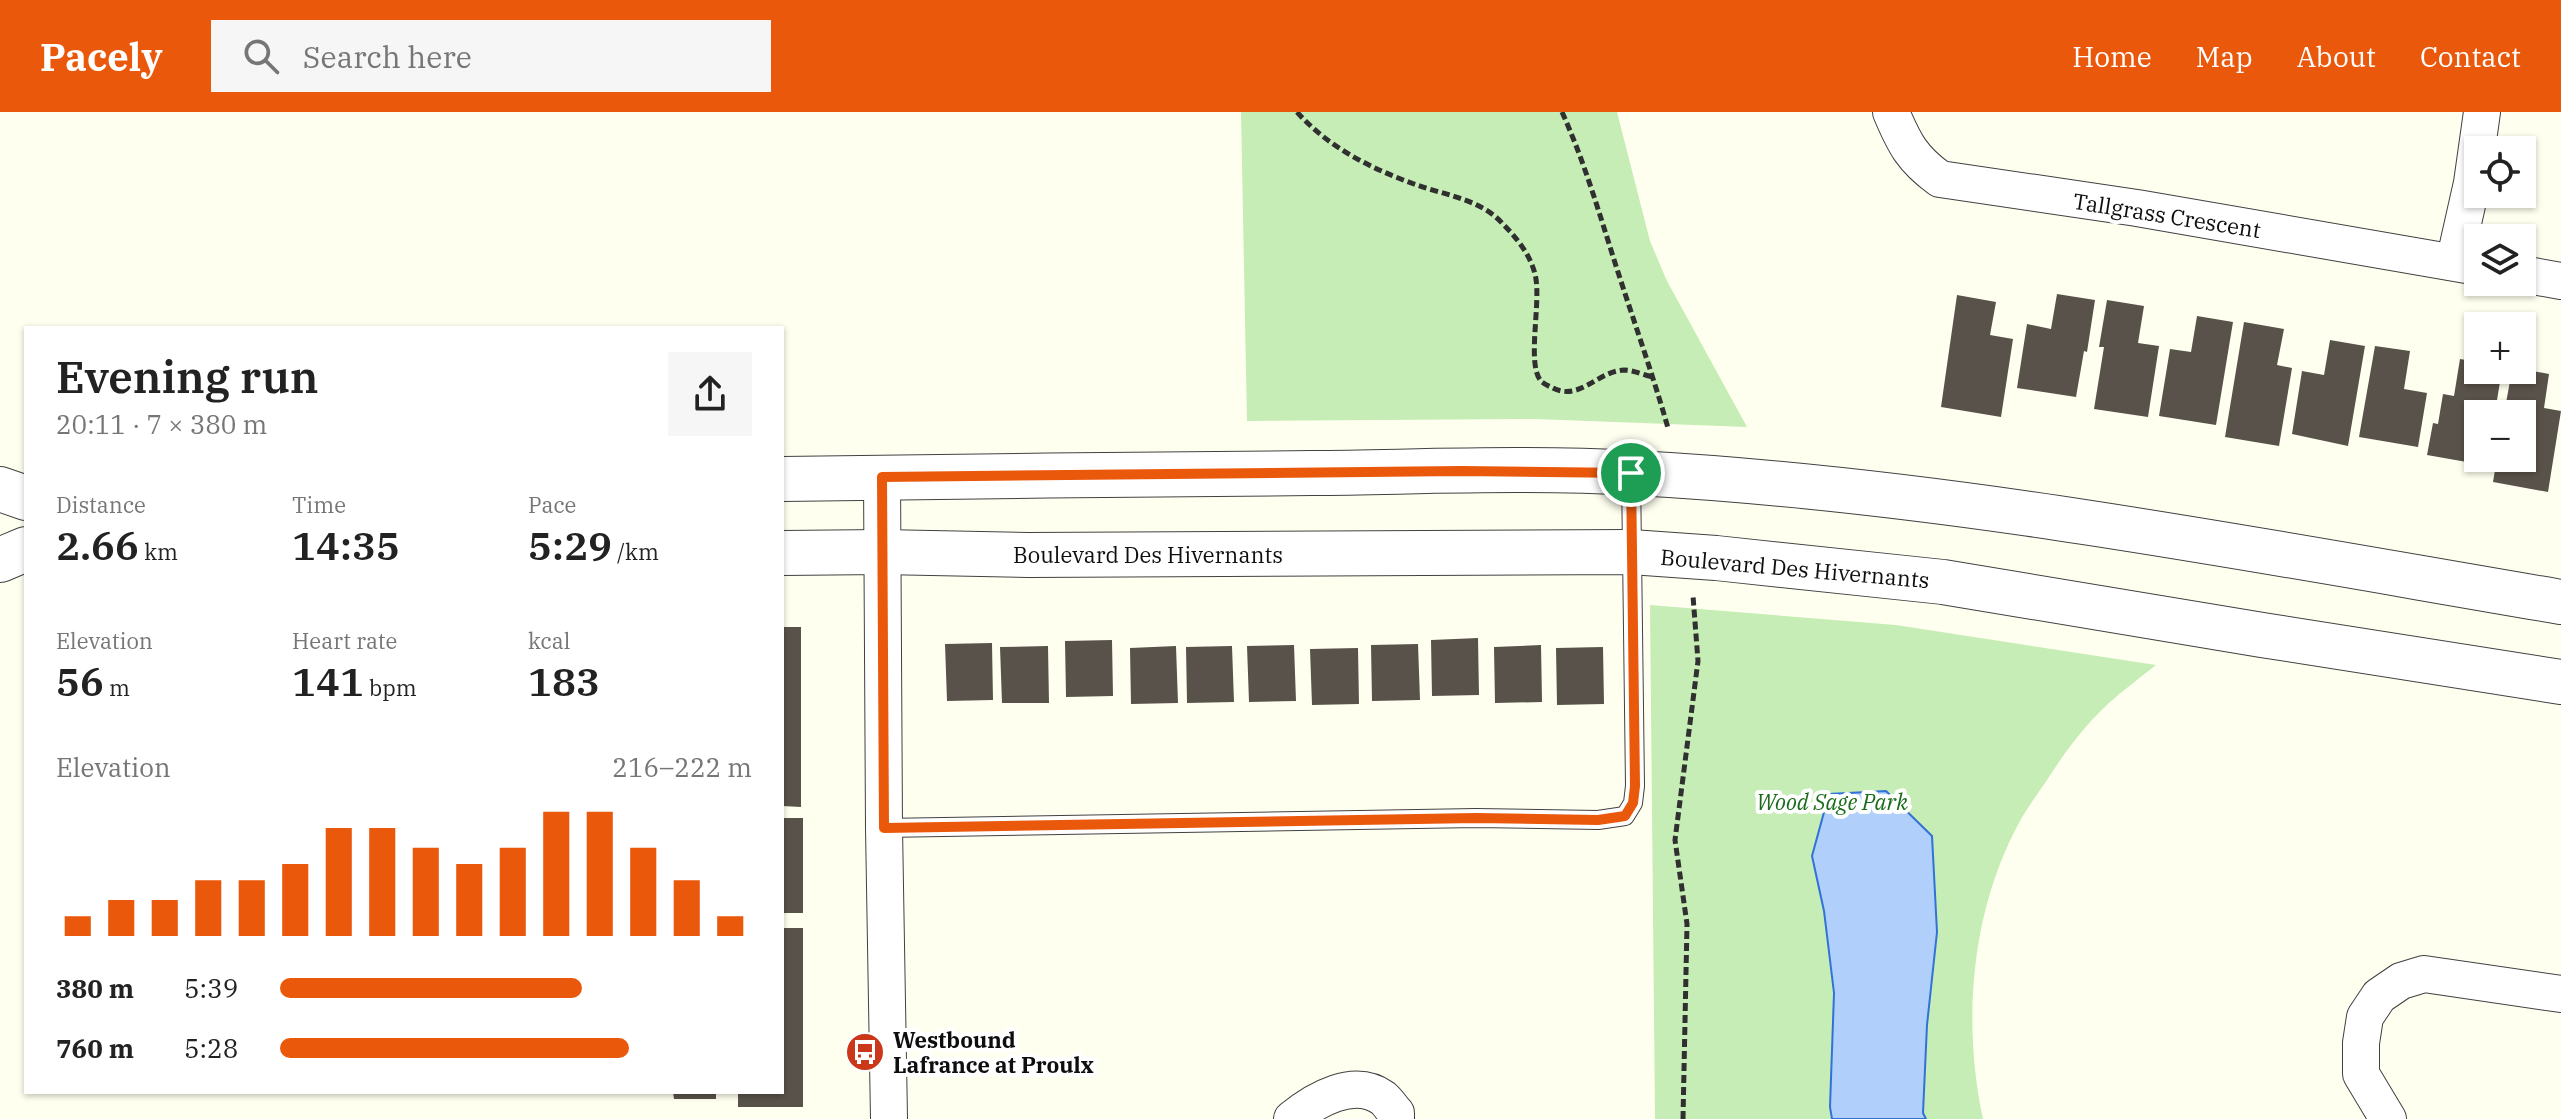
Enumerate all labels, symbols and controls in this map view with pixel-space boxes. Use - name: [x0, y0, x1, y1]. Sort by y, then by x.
- search box: [211, 20, 771, 92]
- text: Pacely: [40, 32, 163, 81]
- icon: search: [239, 34, 283, 78]
- text: Search here: [303, 37, 472, 76]
- text: Home: [2072, 38, 2152, 75]
- text: Map: [2196, 38, 2253, 75]
- text: About: [2297, 38, 2376, 75]
- text: Contact: [2420, 38, 2521, 75]
- map controls: [2464, 136, 2536, 472]
- button: locate: [2464, 136, 2536, 208]
- street label: Tallgrass Crescent: [2071, 186, 2263, 244]
- button: layers: [2464, 224, 2536, 296]
- button: +: [2464, 312, 2536, 384]
- text: Evening run: [56, 348, 319, 405]
- button: share: [668, 352, 752, 436]
- button: −: [2464, 400, 2536, 472]
- text: 20:11 · 7 × 380 m: [56, 407, 267, 441]
- pin: [1597, 439, 1665, 507]
- icon: arrive: [1609, 451, 1653, 495]
- text: Distance: [56, 490, 146, 519]
- text: Time: [292, 490, 346, 519]
- text: Pace: [528, 490, 576, 519]
- text: 2.66: [56, 519, 139, 571]
- text: 14:35: [292, 519, 400, 571]
- text: 5:29: [528, 519, 612, 571]
- text: km: [139, 537, 178, 566]
- text: /km: [612, 537, 659, 566]
- street label: Boulevard Des Hivernants: [1013, 540, 1283, 569]
- street label: Boulevard Des Hivernants: [1659, 542, 1931, 594]
- text: Elevation: [56, 626, 153, 655]
- text: Heart rate: [292, 626, 397, 655]
- text: kcal: [528, 626, 570, 655]
- text: 56: [56, 655, 104, 707]
- text: 141: [292, 655, 364, 707]
- text: 183: [528, 655, 600, 707]
- text: m: [104, 673, 130, 702]
- text: bpm: [364, 673, 417, 702]
- text: Elevation: [56, 750, 171, 784]
- text: 216–222 m: [612, 750, 752, 784]
- park label: Wood Sage Park: [1756, 787, 1908, 816]
- text: 380 m: [56, 971, 134, 1005]
- text: 5:39: [184, 971, 238, 1005]
- place label: Westbound Lafrance at Proulx: [893, 1025, 1094, 1079]
- text: 760 m: [56, 1031, 134, 1065]
- text: 5:28: [184, 1031, 238, 1065]
- bus stop icon: Westbound Lafrance at Proulx: [844, 1031, 886, 1073]

